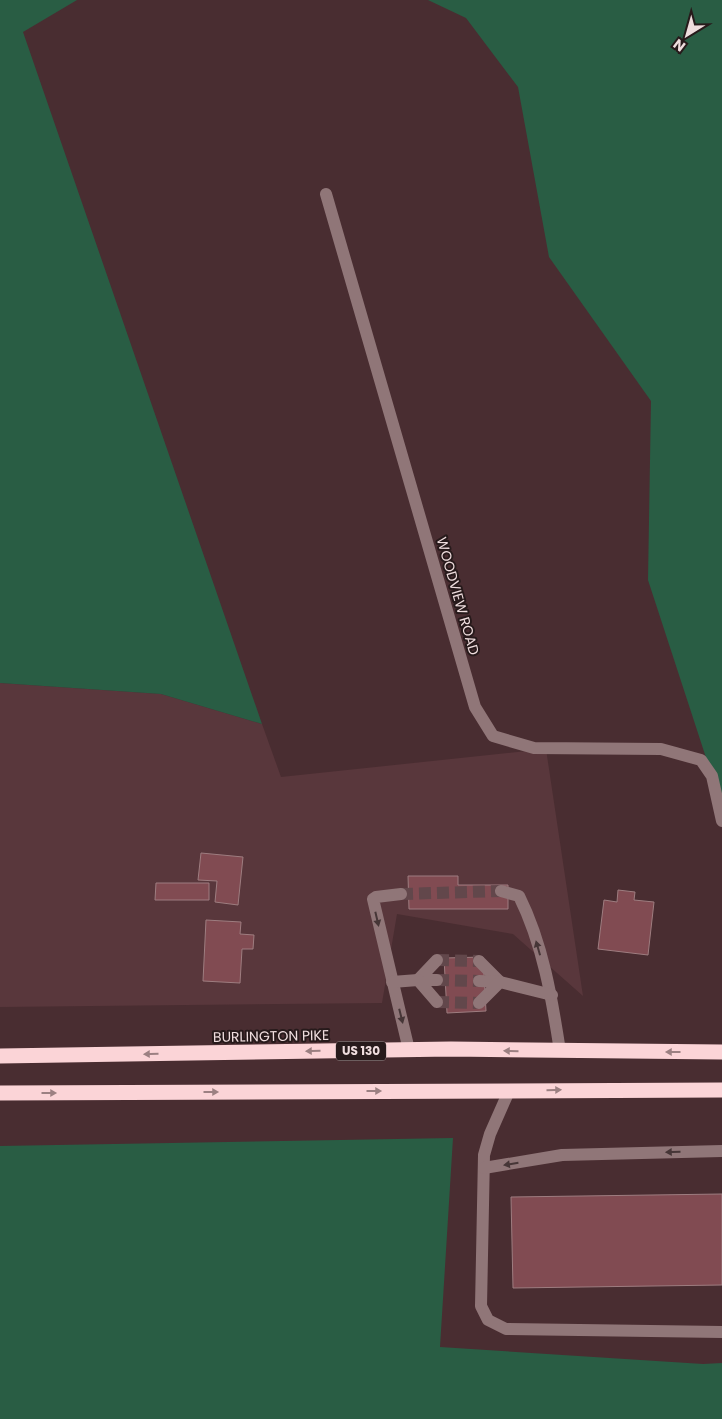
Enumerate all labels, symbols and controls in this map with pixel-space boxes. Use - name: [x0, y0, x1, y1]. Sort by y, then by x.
- north arrow: [662, 10, 712, 60]
- text: N: [669, 34, 689, 57]
- street label: WOODVIEW ROAD: [432, 535, 484, 657]
- one-way arrow: [373, 911, 381, 926]
- one-way arrow: [534, 941, 542, 956]
- one-way arrow: [397, 1009, 405, 1024]
- street label: BURLINGTON PIKE: [213, 1025, 329, 1047]
- road number: US 130: [336, 1042, 386, 1060]
- one-way arrow: [503, 1046, 519, 1054]
- one-way arrow: [305, 1048, 321, 1056]
- one-way arrow: [665, 1048, 681, 1056]
- one-way arrow: [143, 1050, 159, 1058]
- one-way arrow: [546, 1086, 562, 1094]
- one-way arrow: [366, 1087, 382, 1095]
- one-way arrow: [203, 1088, 219, 1096]
- one-way arrow: [41, 1089, 57, 1097]
- one-way arrow: [665, 1148, 681, 1156]
- one-way arrow: [503, 1160, 519, 1168]

